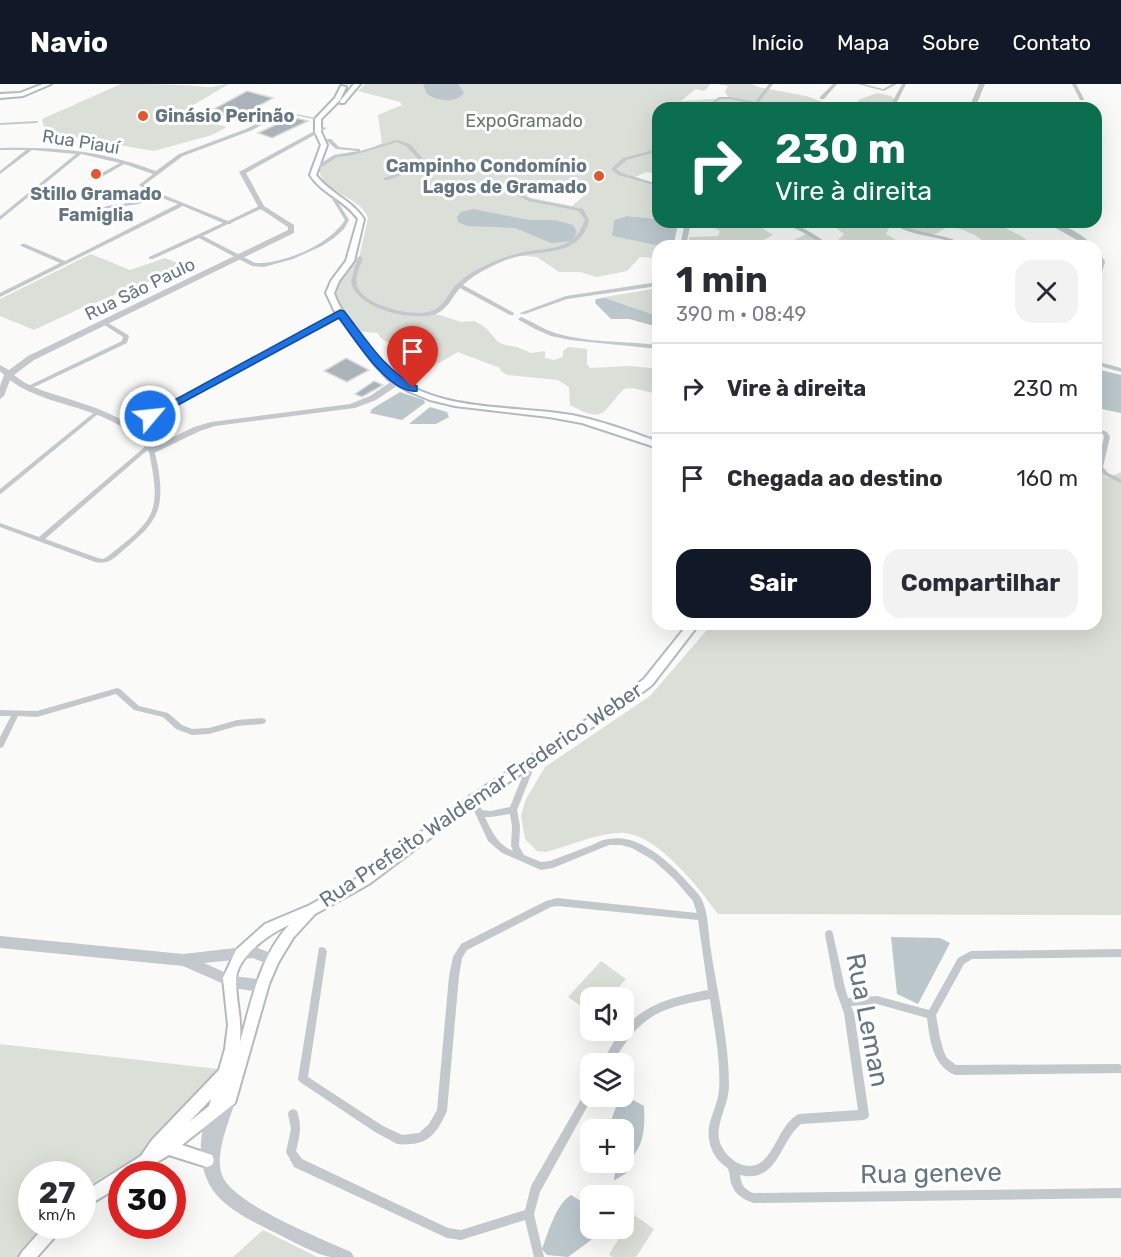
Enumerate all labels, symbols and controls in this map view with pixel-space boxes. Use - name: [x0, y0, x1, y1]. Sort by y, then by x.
- text: Navio: [30, 26, 108, 59]
- text: Início: [752, 30, 804, 55]
- text: Mapa: [837, 30, 889, 55]
- text: Sobre: [922, 30, 979, 55]
- text: Contato: [1012, 30, 1091, 55]
- place label: Ginásio Perinão: [155, 105, 295, 127]
- marker: Ginásio Perinão: [136, 109, 150, 123]
- park label: ExpoGramado: [465, 110, 583, 132]
- text: 230 m: [775, 124, 906, 174]
- street label: Rua Piauí: [41, 125, 123, 159]
- icon: right: [676, 126, 754, 204]
- place label: Campinho Condomínio Lagos de Gramado: [386, 155, 587, 198]
- marker: Stillo Gramado Famiglia: [89, 167, 103, 181]
- marker: Campinho Condomínio Lagos de Gramado: [592, 169, 606, 183]
- text: Vire à direita: [775, 175, 932, 207]
- place label: Stillo Gramado Famiglia: [30, 183, 162, 226]
- street label: Rua São Paulo: [81, 253, 199, 325]
- text: 1 min: [676, 258, 768, 301]
- button: close: [1015, 260, 1078, 323]
- text: 390 m · 08:49: [676, 302, 806, 326]
- pin: [387, 326, 438, 388]
- icon: arrive: [396, 335, 429, 368]
- icon: right: [676, 372, 709, 405]
- text: Vire à direita: [727, 375, 866, 402]
- text: 230 m: [1013, 375, 1078, 402]
- position arrow: [118, 384, 182, 448]
- icon: arrive: [676, 462, 709, 495]
- text: Chegada ao destino: [727, 465, 943, 492]
- text: 160 m: [1016, 465, 1078, 492]
- button: Sair: [676, 549, 871, 618]
- button: Compartilhar: [883, 549, 1078, 618]
- street label: Rua Prefeito Waldemar Frederico Weber: [315, 677, 647, 912]
- street label: Rua Leman: [839, 951, 896, 1090]
- map controls: [580, 987, 634, 1239]
- button: sound: [580, 987, 634, 1041]
- button: layers: [580, 1053, 634, 1107]
- button: +: [580, 1119, 634, 1173]
- street label: Rua geneve: [860, 1157, 1002, 1190]
- speed limit sign: 30: [108, 1161, 186, 1239]
- text: 27: [39, 1175, 75, 1211]
- button: −: [580, 1185, 634, 1239]
- text: km/h: [38, 1206, 76, 1224]

